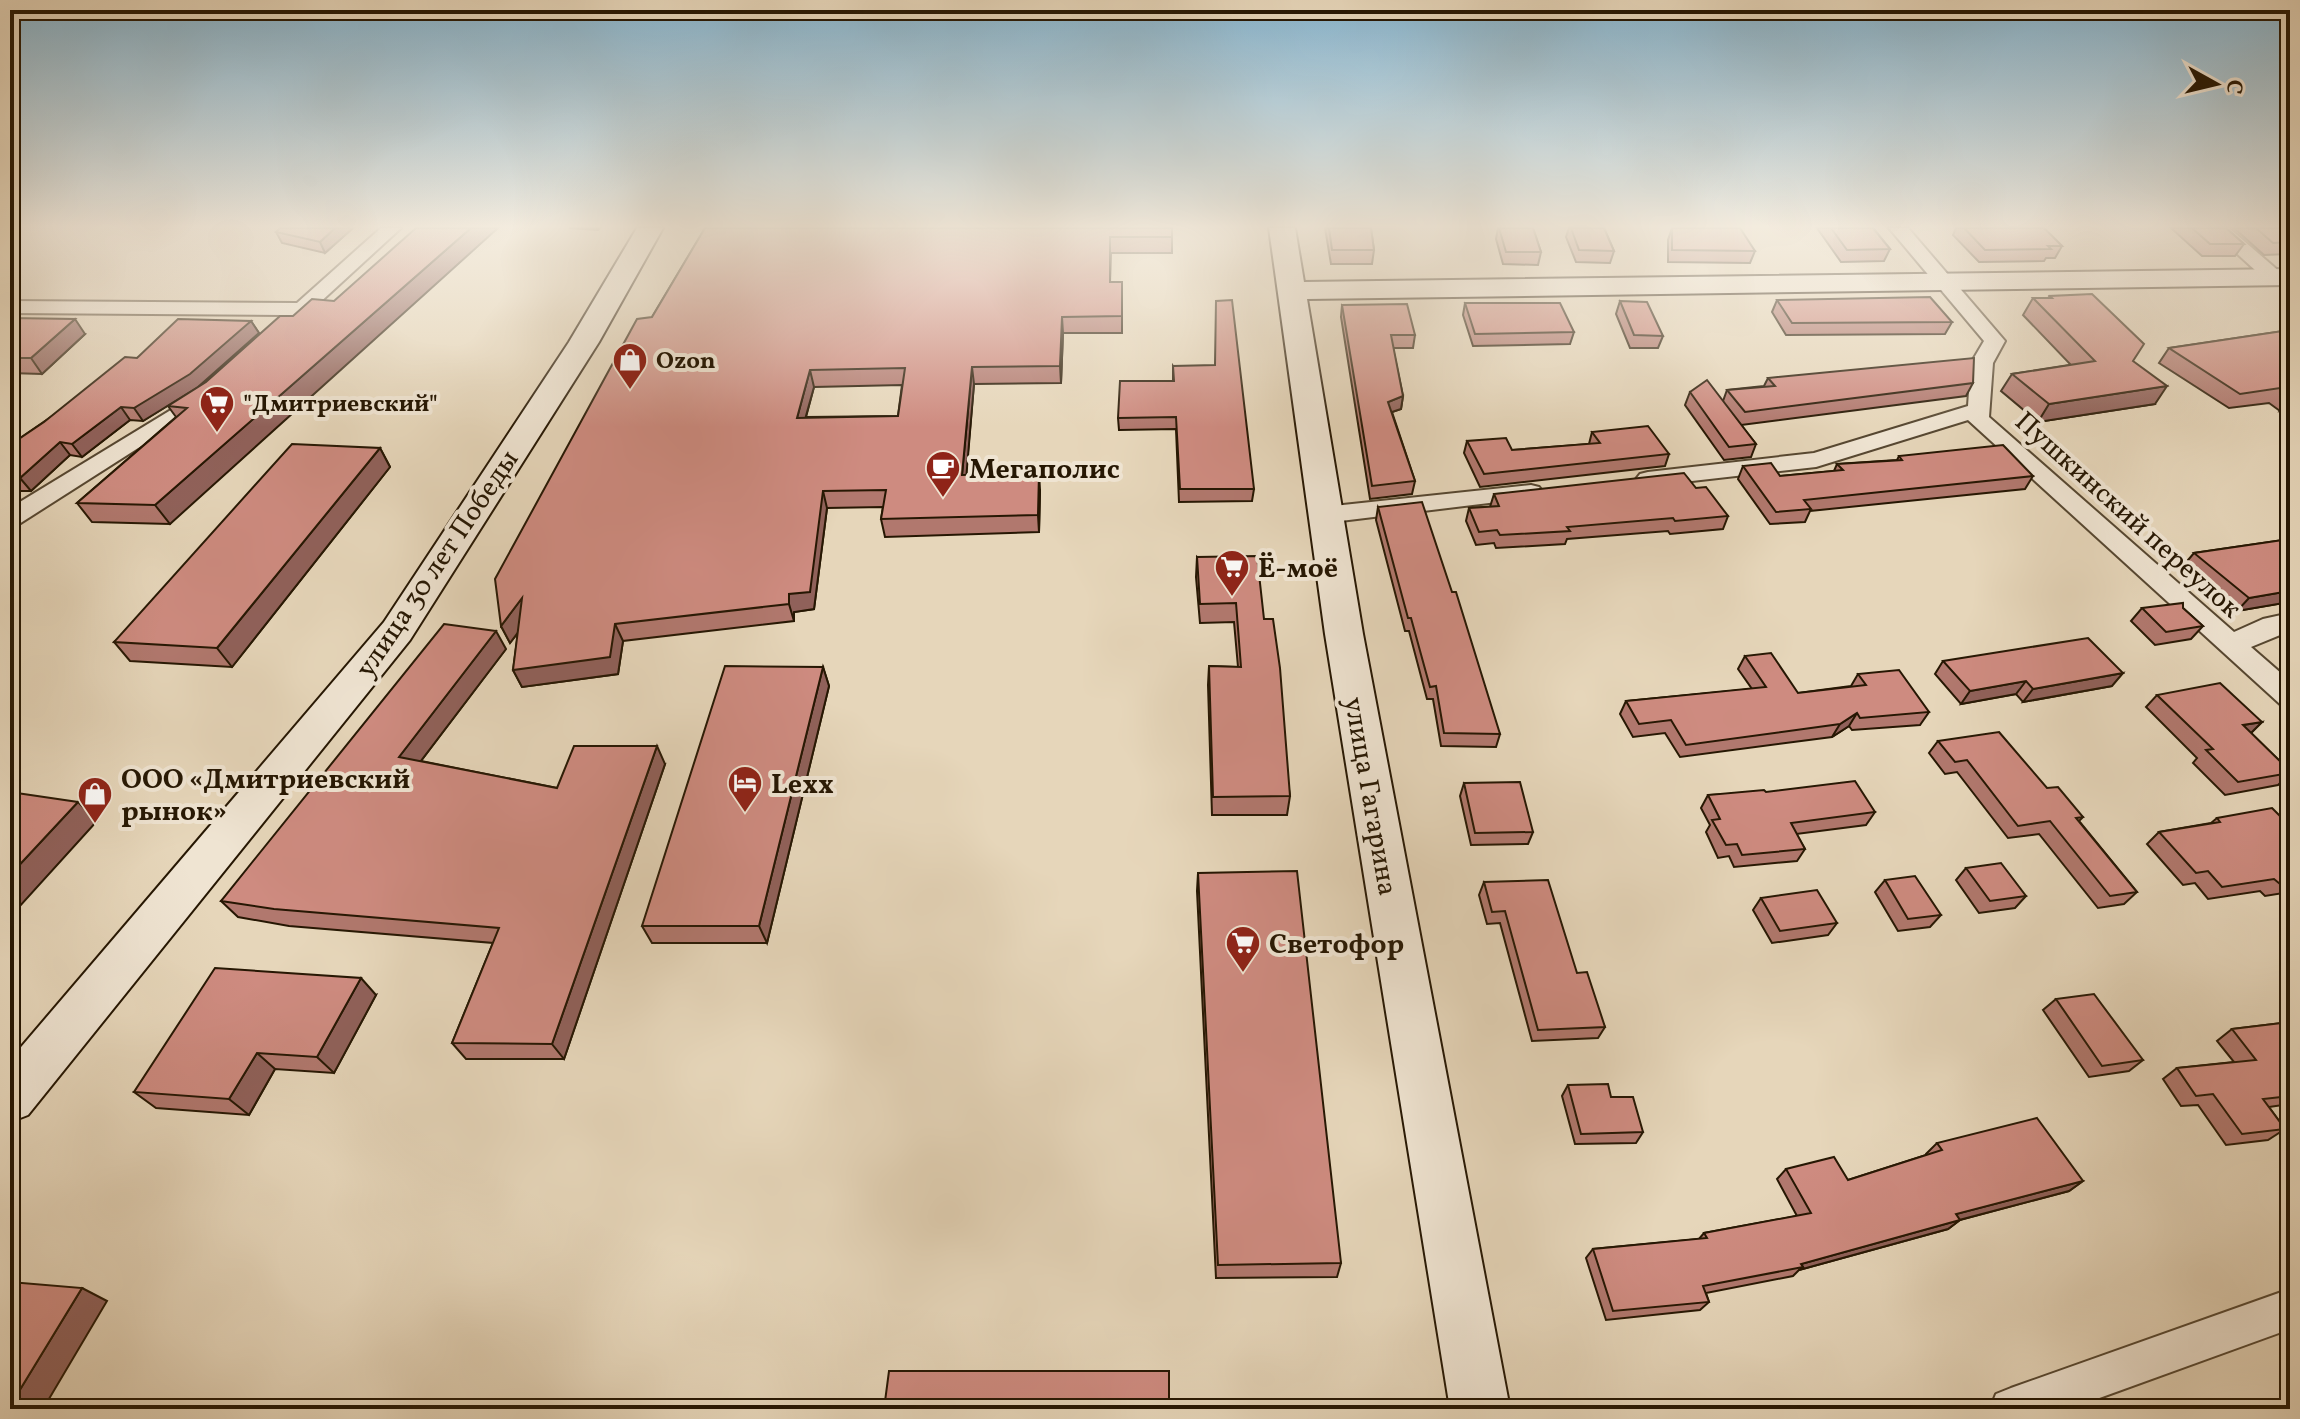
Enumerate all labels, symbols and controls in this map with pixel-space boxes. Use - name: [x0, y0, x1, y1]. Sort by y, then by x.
- north arrow: [2176, 44, 2256, 124]
- text: С: [2217, 77, 2250, 96]
- shop icon: Ozon: [611, 341, 649, 391]
- place label: Ozon: [656, 345, 716, 379]
- supermarket icon: "Дмитриевский": [198, 384, 236, 434]
- place label: "Дмитриевский": [243, 388, 438, 422]
- street label: Пушкинский переулок: [2006, 403, 2249, 628]
- street label: улица 30 лет Победы: [347, 443, 529, 686]
- cafe icon: Мегаполис: [924, 449, 962, 499]
- place label: Мегаполис: [969, 451, 1120, 490]
- supermarket icon: Ё-моё: [1213, 548, 1251, 598]
- place label: Ё-моё: [1258, 550, 1338, 589]
- street label: улица Гагарина: [1333, 694, 1406, 899]
- place label: ООО «Дмитриевский рынок»: [121, 761, 410, 832]
- hotel icon: Lexx: [726, 764, 764, 814]
- place label: Lexx: [771, 766, 834, 805]
- shop icon: ООО «Дмитриевский рынок»: [76, 775, 114, 825]
- supermarket icon: Светофор: [1224, 924, 1262, 974]
- place label: Светофор: [1269, 926, 1404, 965]

